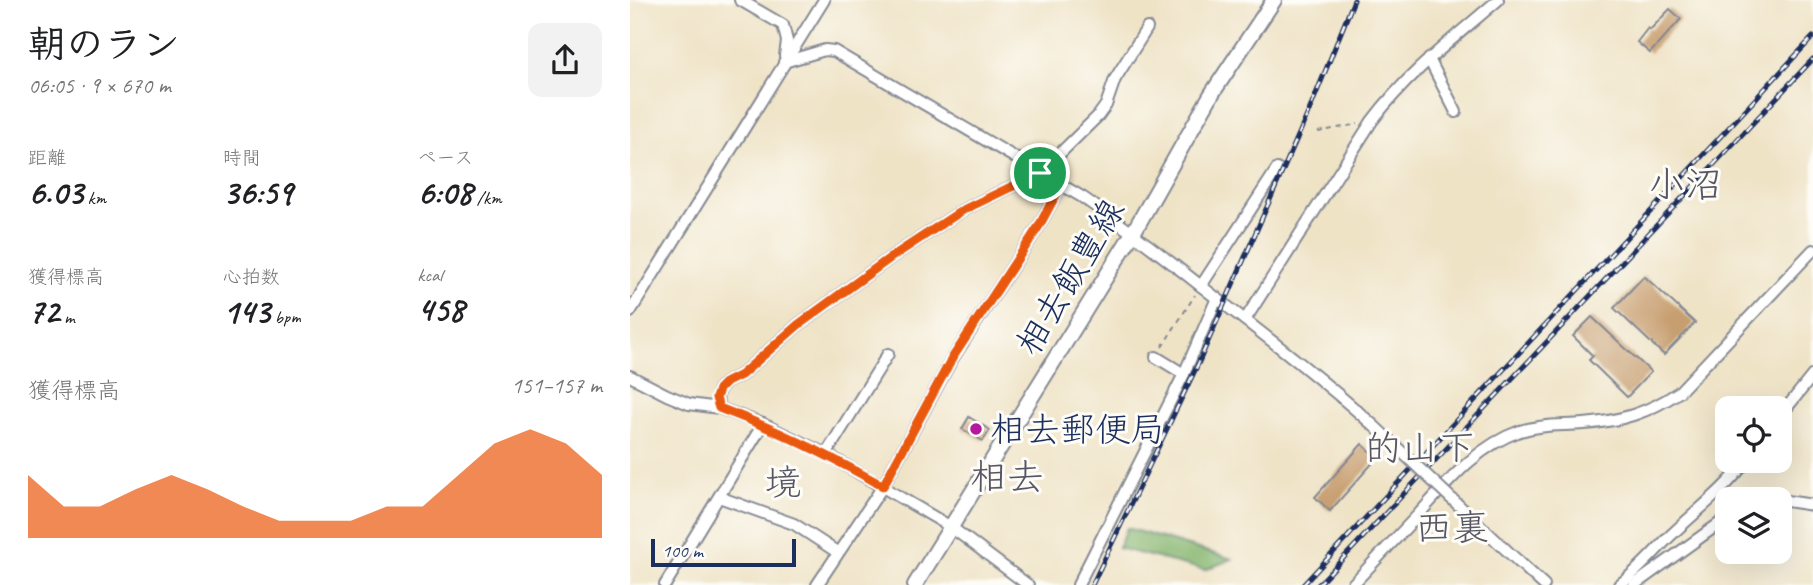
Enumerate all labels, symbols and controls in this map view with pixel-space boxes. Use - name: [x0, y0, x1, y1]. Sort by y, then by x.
- text: 朝のラン: [28, 21, 180, 68]
- button: share: [528, 23, 602, 97]
- text: 06:05 · 9 × 670 m: [28, 71, 171, 100]
- pin: [1010, 143, 1070, 203]
- text: 距離: [28, 146, 66, 170]
- text: 時間: [223, 146, 261, 170]
- text: ペース: [417, 146, 473, 170]
- icon: arrive: [1021, 154, 1059, 192]
- district label: 小沼: [1648, 161, 1722, 208]
- text: 6.03: [28, 170, 83, 215]
- text: 36:59: [223, 170, 292, 215]
- text: 6:08: [417, 170, 472, 215]
- text: km: [83, 186, 106, 210]
- text: /km: [472, 186, 502, 210]
- street label: 相去飯豊線: [1006, 190, 1134, 364]
- text: kcal: [417, 263, 442, 287]
- text: 獲得標高: [28, 265, 104, 289]
- text: 心拍数: [223, 265, 280, 289]
- text: 458: [417, 287, 464, 332]
- text: 72: [28, 289, 59, 334]
- text: 143: [223, 289, 270, 334]
- text: m: [59, 305, 75, 329]
- text: bpm: [270, 305, 301, 329]
- text: 151–157 m: [511, 371, 602, 400]
- text: 獲得標高: [28, 376, 120, 405]
- map controls: [1715, 396, 1792, 564]
- button: locate: [1715, 396, 1792, 473]
- place label: 相去郵便局: [990, 407, 1165, 452]
- marker: 相去郵便局: [968, 421, 984, 437]
- district label: 的山下: [1365, 424, 1476, 471]
- district label: 相去: [970, 453, 1044, 500]
- district label: 境: [765, 459, 802, 506]
- button: layers: [1715, 487, 1792, 564]
- district label: 西裏: [1415, 504, 1489, 551]
- scale bar: [651, 536, 796, 568]
- text: 100 m: [662, 539, 703, 563]

